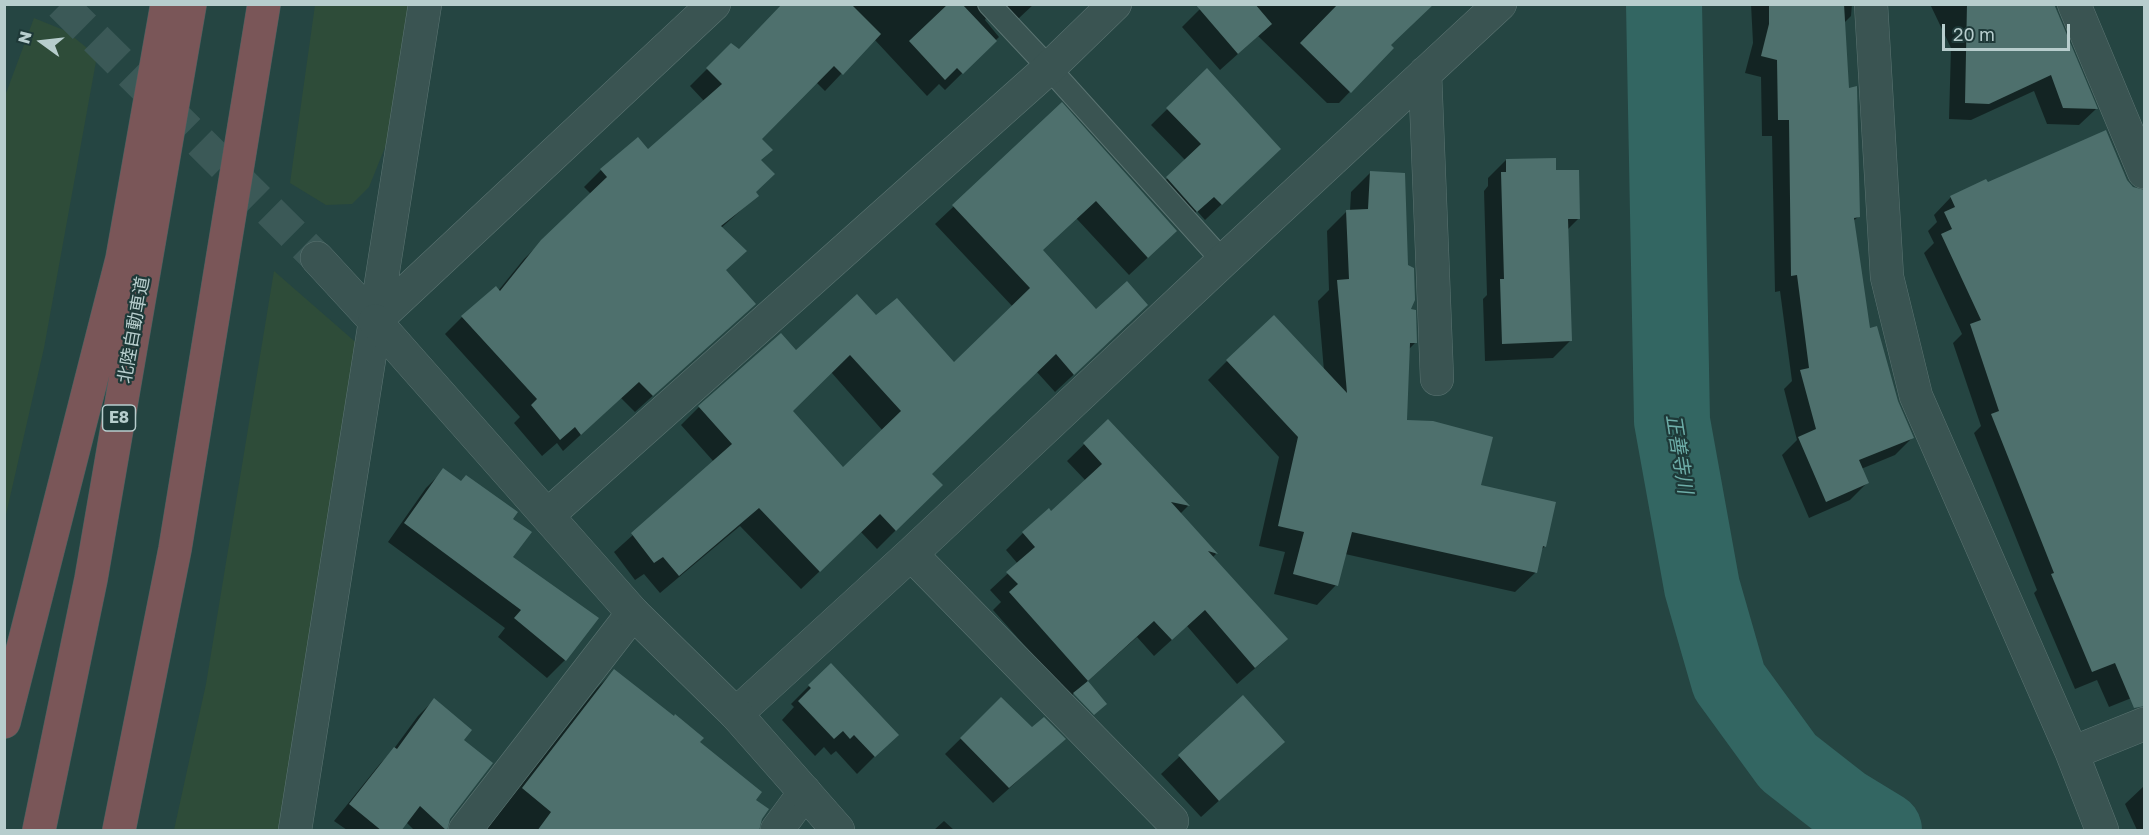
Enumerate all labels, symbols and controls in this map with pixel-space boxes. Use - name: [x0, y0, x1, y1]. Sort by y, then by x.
- north arrow: [12, 12, 72, 72]
- scale bar: [1945, 12, 2072, 50]
- text: 20 m: [1953, 23, 1995, 45]
- text: N: [13, 29, 36, 46]
- street label: 北陸自動車道: [114, 275, 154, 385]
- road number: E8: [102, 405, 136, 431]
- water label: 正善寺川: [1661, 413, 1697, 495]

